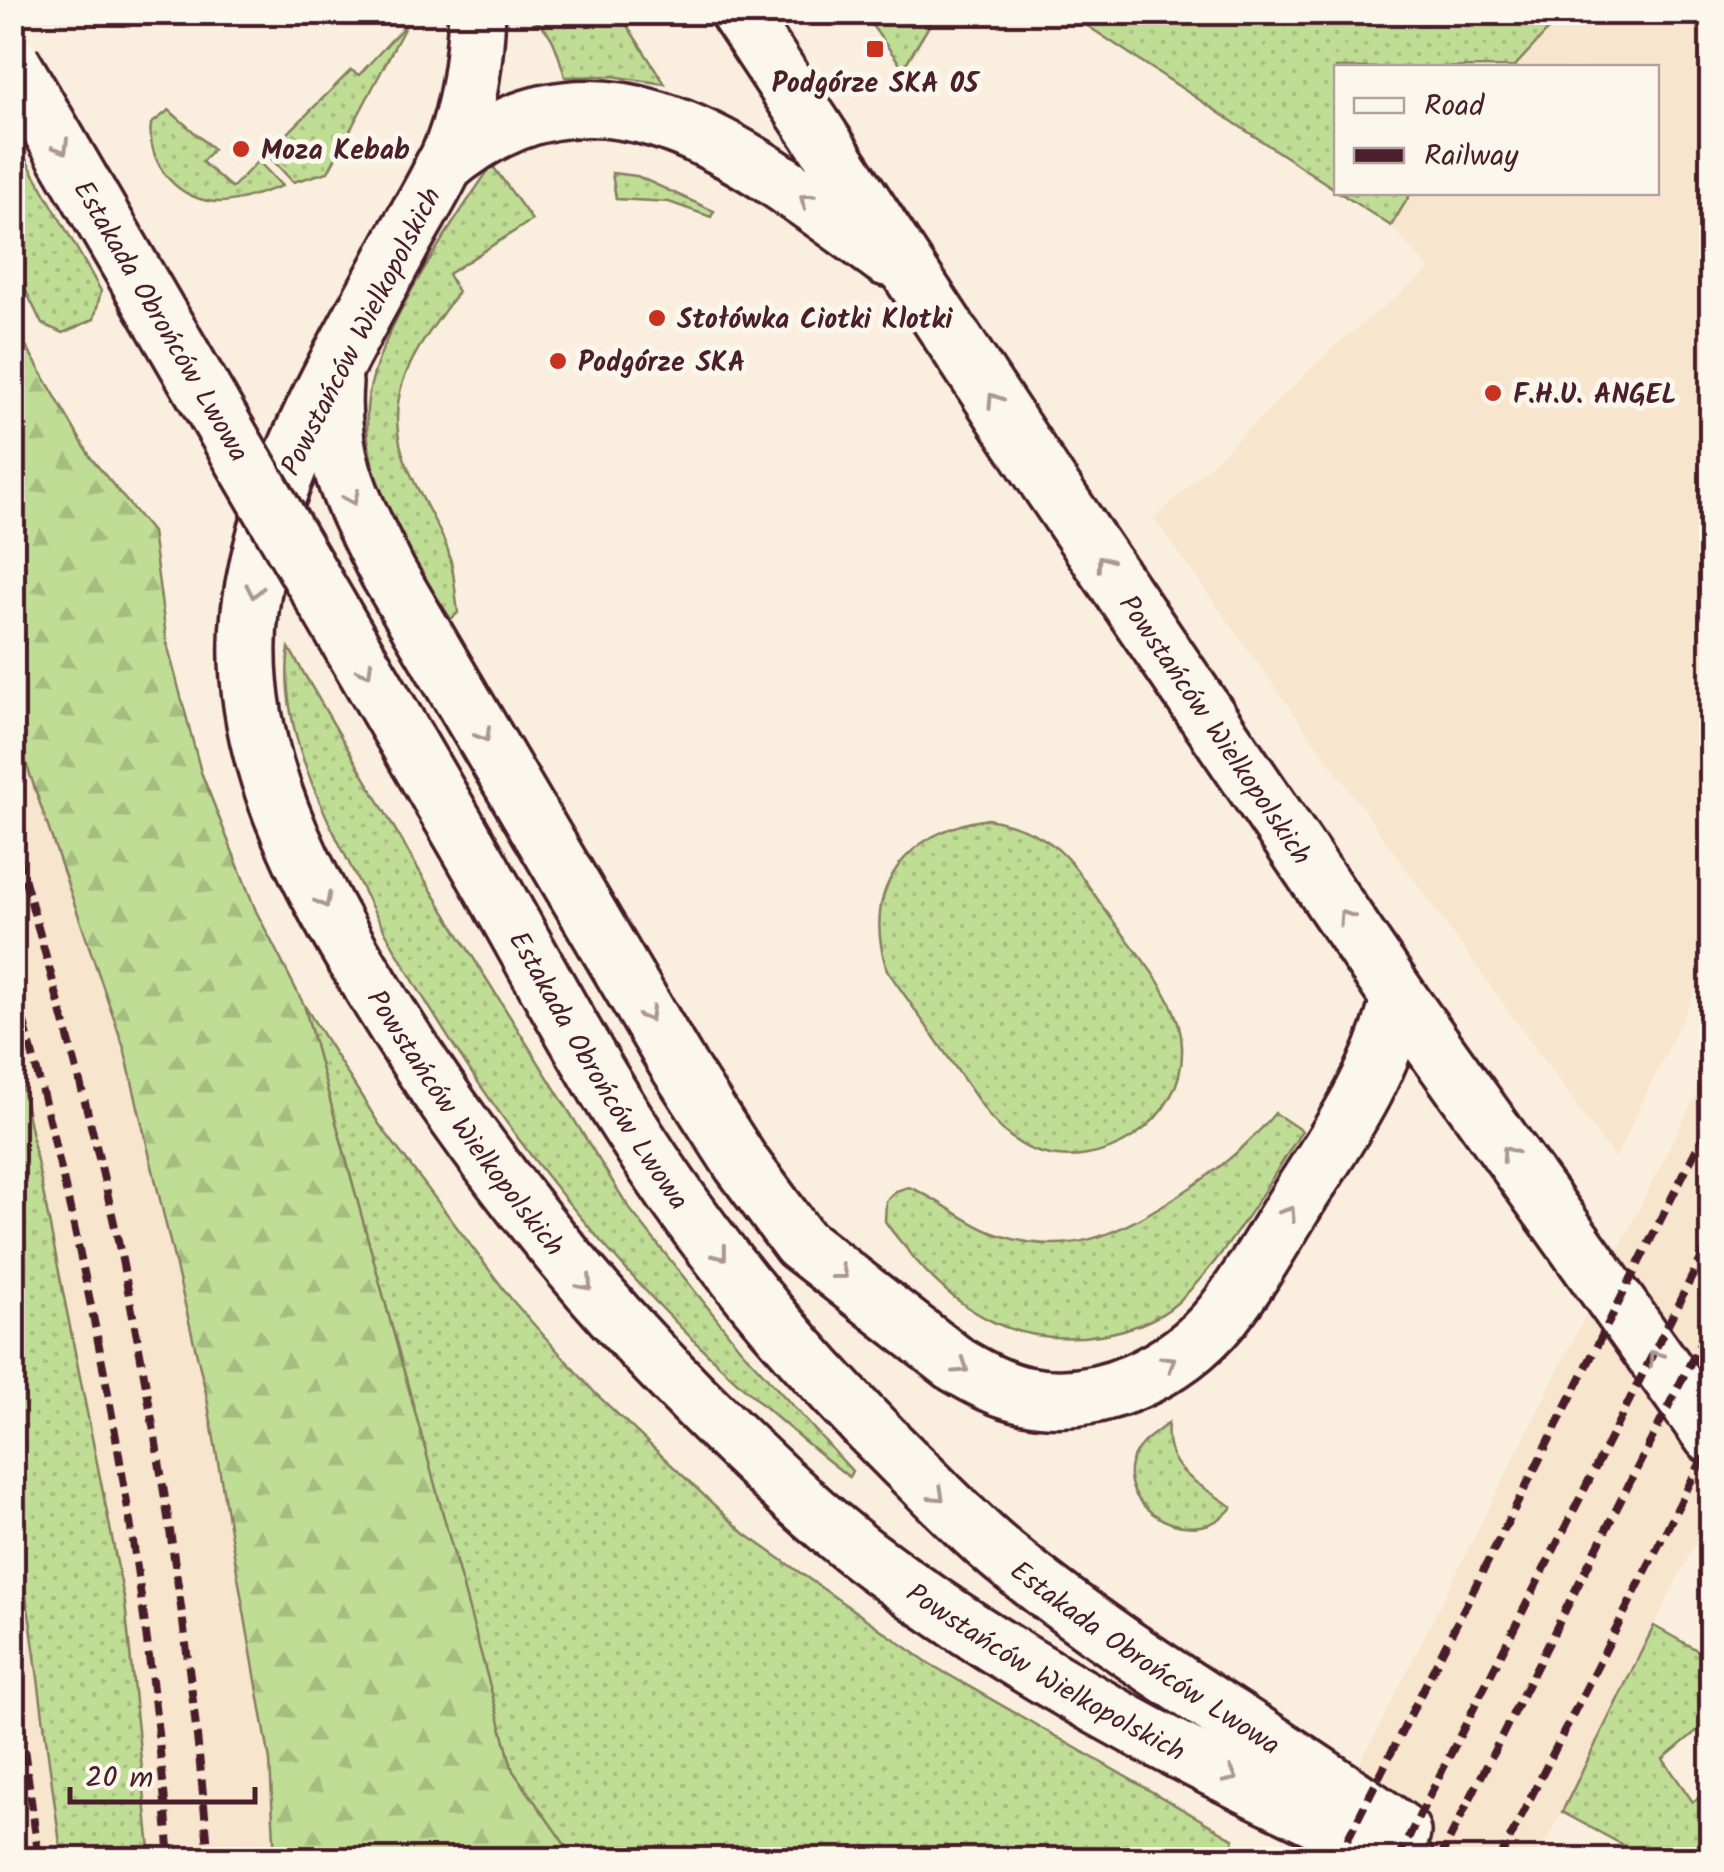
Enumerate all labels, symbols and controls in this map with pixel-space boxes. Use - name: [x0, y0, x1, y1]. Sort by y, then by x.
- marker: Podgórze SKA 05: [864, 38, 886, 60]
- place label: Podgórze SKA 05: [772, 62, 981, 107]
- legend: [1334, 65, 1659, 195]
- text: Road: [1424, 83, 1485, 131]
- place label: Moza Kebab: [261, 129, 410, 174]
- text: Railway: [1424, 133, 1519, 181]
- one-way arrow: [49, 136, 69, 154]
- marker: Moza Kebab: [230, 138, 252, 160]
- street label: Estakada Obrońców Lwowa: [60, 172, 260, 471]
- street label: Powstańców Wielkopolskich: [270, 180, 455, 484]
- one-way arrow: [799, 194, 817, 211]
- place label: Stołówka Ciotki Klotki: [677, 298, 953, 343]
- marker: Stołówka Ciotki Klotki: [646, 307, 668, 329]
- place label: Podgórze SKA: [578, 341, 745, 386]
- marker: Podgórze SKA: [547, 350, 569, 372]
- place label: F.H.U. ANGEL: [1513, 373, 1677, 418]
- marker: F.H.U. ANGEL: [1482, 382, 1504, 404]
- one-way arrow: [988, 393, 1007, 411]
- one-way arrow: [340, 488, 360, 506]
- one-way arrow: [1097, 554, 1115, 573]
- one-way arrow: [244, 583, 265, 599]
- street label: Powstańców Wielkopolskich: [1106, 586, 1322, 875]
- one-way arrow: [354, 659, 373, 677]
- one-way arrow: [472, 724, 491, 742]
- one-way arrow: [312, 890, 331, 908]
- one-way arrow: [1338, 910, 1357, 928]
- street label: Estakada Obrońców Lwowa: [495, 923, 699, 1221]
- street label: Powstańców Wielkopolskich: [353, 981, 575, 1267]
- one-way arrow: [636, 1004, 656, 1022]
- one-way arrow: [1502, 1145, 1520, 1164]
- one-way arrow: [1277, 1206, 1296, 1224]
- one-way arrow: [709, 1243, 726, 1261]
- one-way arrow: [830, 1262, 848, 1279]
- one-way arrow: [574, 1272, 592, 1290]
- one-way arrow: [1649, 1350, 1666, 1368]
- one-way arrow: [951, 1354, 969, 1373]
- one-way arrow: [1157, 1356, 1176, 1374]
- one-way arrow: [926, 1483, 945, 1501]
- street label: Estakada Obrońców Lwowa: [999, 1550, 1289, 1768]
- street label: Powstańców Wielkopolskich: [896, 1573, 1193, 1775]
- scale bar: [70, 1742, 255, 1804]
- text: 20 m: [85, 1755, 153, 1803]
- one-way arrow: [1220, 1764, 1238, 1784]

